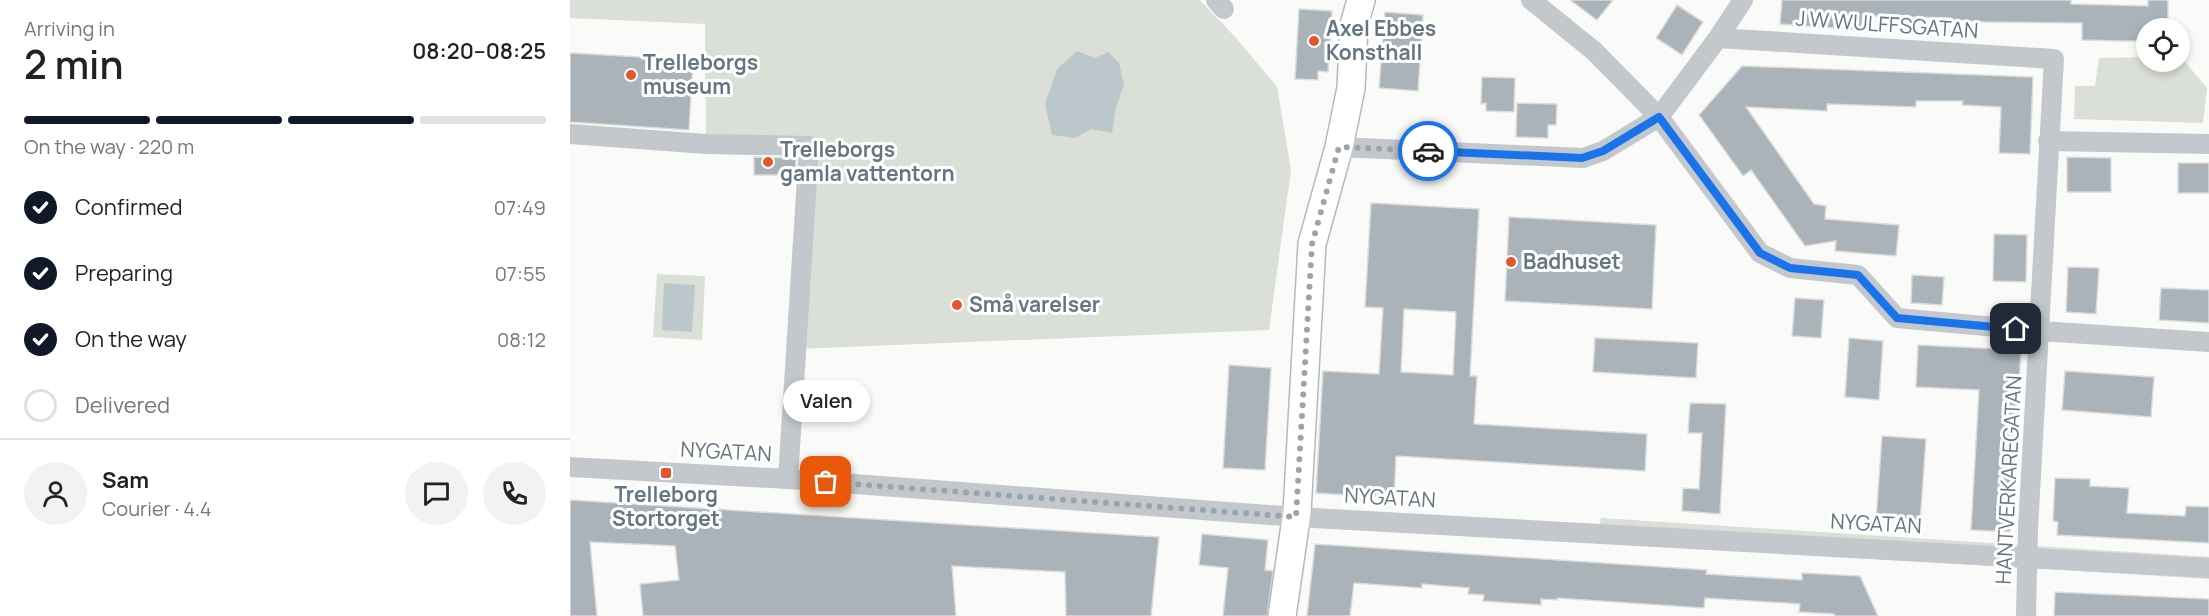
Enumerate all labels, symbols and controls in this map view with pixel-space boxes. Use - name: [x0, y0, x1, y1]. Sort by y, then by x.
- street label: J W WULFFSGATAN: [1795, 4, 1979, 44]
- place label: Axel Ebbes Konsthall: [1326, 14, 1436, 66]
- text: Arriving in: [24, 15, 115, 42]
- map controls: [2136, 18, 2190, 72]
- button: locate: [2136, 18, 2190, 72]
- marker: Axel Ebbes Konsthall: [1307, 34, 1321, 48]
- text: 08:20–08:25: [412, 36, 546, 66]
- text: 2 min: [24, 37, 123, 91]
- place label: Trelleborgs museum: [643, 48, 758, 100]
- marker: Trelleborgs museum: [624, 68, 638, 82]
- courier: [1398, 121, 1458, 181]
- text: On the way · 220 m: [24, 133, 194, 160]
- place label: Trelleborgs gamla vattentorn: [780, 135, 955, 187]
- icon: car: [1412, 135, 1445, 168]
- marker: Trelleborgs gamla vattentorn: [761, 155, 775, 169]
- icon: check: [24, 191, 57, 224]
- text: Confirmed: [75, 192, 183, 222]
- text: 07:49: [494, 194, 546, 221]
- place label: Badhuset: [1523, 247, 1621, 275]
- marker: Badhuset: [1504, 255, 1518, 269]
- icon: check: [24, 257, 57, 290]
- text: Preparing: [75, 258, 173, 288]
- text: 07:55: [495, 260, 546, 287]
- place label: Små varelser: [969, 290, 1100, 318]
- marker: Små varelser: [950, 298, 964, 312]
- pin: [1990, 303, 2041, 354]
- icon: home: [1999, 312, 2032, 345]
- icon: check: [24, 323, 57, 356]
- text: On the way: [75, 324, 187, 354]
- text: 08:12: [497, 326, 546, 353]
- street label: HANTVERKAREGATAN: [1989, 375, 2027, 585]
- callout: Valen: [782, 380, 870, 422]
- text: Valen: [800, 387, 853, 414]
- text: Delivered: [75, 390, 170, 420]
- street label: NYGATAN: [680, 435, 772, 467]
- pin: [800, 456, 851, 507]
- button: person: [24, 462, 87, 525]
- button: chat: [405, 462, 468, 525]
- button: phone: [483, 462, 546, 525]
- text: Sam: [102, 465, 149, 495]
- icon: bag: [809, 465, 842, 498]
- marker: Trelleborg Stortorget: [659, 466, 673, 480]
- place label: Trelleborg Stortorget: [612, 480, 720, 532]
- street label: NYGATAN: [1344, 481, 1436, 513]
- text: Courier · 4.4: [102, 495, 212, 522]
- street label: NYGATAN: [1830, 507, 1922, 539]

